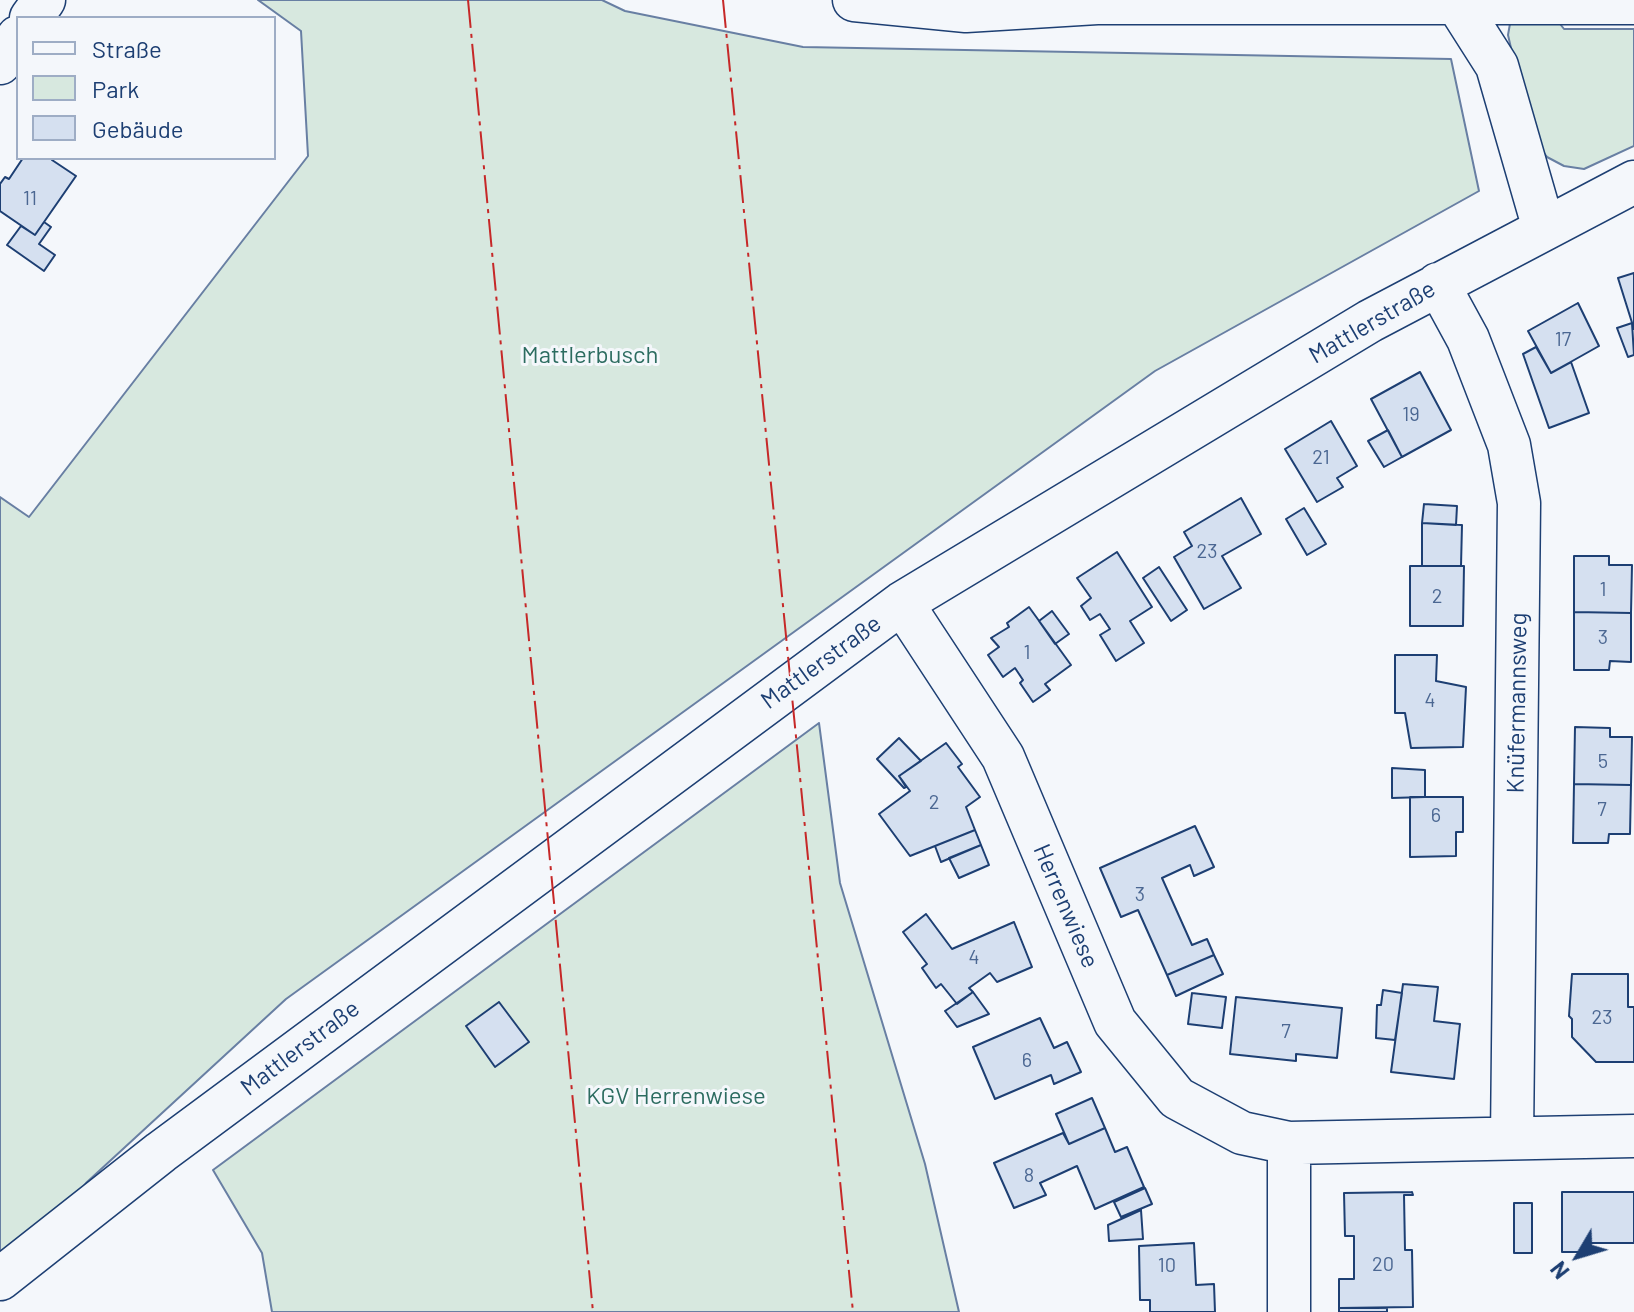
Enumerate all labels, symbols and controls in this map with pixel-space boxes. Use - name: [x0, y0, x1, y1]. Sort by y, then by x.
- legend: [16, 16, 276, 160]
- text: Straße: [92, 34, 162, 63]
- text: Park: [92, 74, 139, 103]
- text: Gebäude: [92, 114, 184, 143]
- house number: 11: [23, 186, 37, 210]
- street label: Mattlerstraße: [1304, 274, 1440, 370]
- house number: 17: [1555, 327, 1571, 351]
- park label: Mattlerbusch: [522, 341, 658, 369]
- house number: 19: [1402, 402, 1420, 426]
- house number: 21: [1312, 445, 1330, 469]
- house number: 23: [1197, 539, 1217, 563]
- house number: 1: [1600, 577, 1606, 601]
- house number: 2: [1432, 584, 1442, 608]
- street label: Mattlerstraße: [755, 609, 887, 715]
- street label: Knüfermannsweg: [1501, 612, 1533, 794]
- house number: 3: [1598, 625, 1608, 649]
- house number: 1: [1024, 640, 1030, 664]
- house number: 4: [1424, 688, 1436, 712]
- house number: 5: [1598, 749, 1608, 773]
- house number: 2: [929, 790, 939, 814]
- house number: 7: [1597, 797, 1607, 821]
- house number: 6: [1431, 803, 1441, 827]
- street label: Herrenwiese: [1027, 840, 1105, 972]
- house number: 3: [1135, 882, 1145, 906]
- house number: 4: [968, 945, 980, 969]
- street label: Mattlerstraße: [235, 994, 365, 1102]
- house number: 23: [1592, 1005, 1612, 1029]
- house number: 7: [1281, 1019, 1291, 1043]
- house number: 6: [1022, 1048, 1032, 1072]
- park label: KGV Herrenwiese: [586, 1082, 766, 1110]
- house number: 8: [1024, 1163, 1034, 1187]
- north arrow: [1538, 1216, 1618, 1296]
- house number: 20: [1372, 1252, 1394, 1276]
- house number: 10: [1158, 1253, 1176, 1277]
- text: N: [1544, 1257, 1574, 1285]

